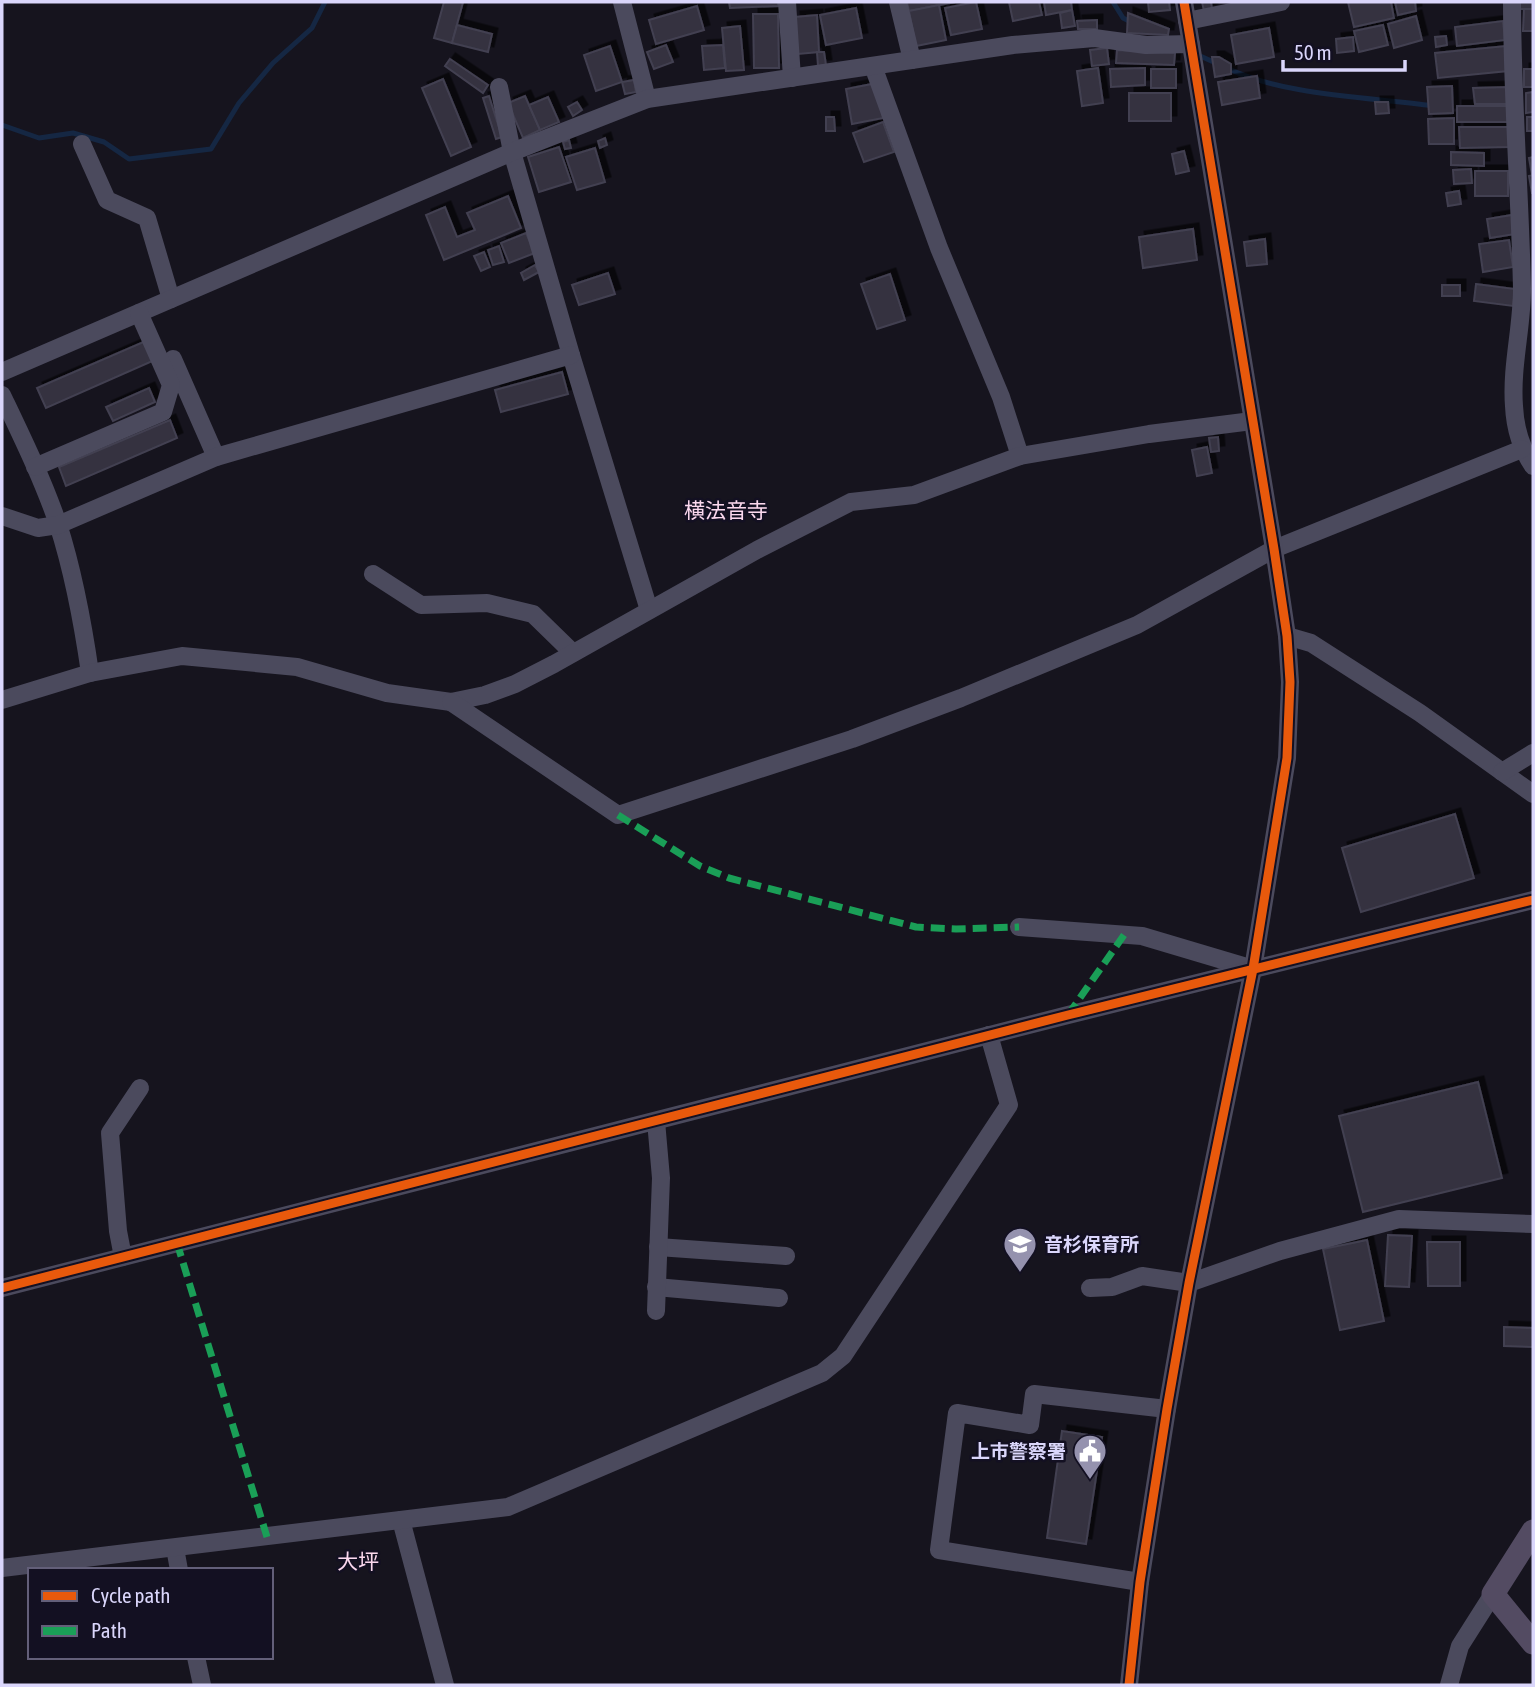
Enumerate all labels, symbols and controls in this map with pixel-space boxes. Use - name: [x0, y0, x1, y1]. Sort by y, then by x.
- scale bar: [1283, 28, 1406, 72]
- text: 50 m: [1294, 40, 1332, 64]
- district label: 横法音寺: [684, 498, 768, 522]
- school or university icon: 音杉保育所: [1001, 1225, 1039, 1274]
- place label: 音杉保育所: [1044, 1233, 1139, 1255]
- public building icon: 上市警察署: [1071, 1432, 1109, 1481]
- place label: 上市警察署: [971, 1440, 1066, 1462]
- district label: 大坪: [337, 1549, 379, 1573]
- legend: [28, 1568, 273, 1659]
- text: Cycle path: [91, 1583, 170, 1607]
- text: Path: [91, 1618, 127, 1642]

